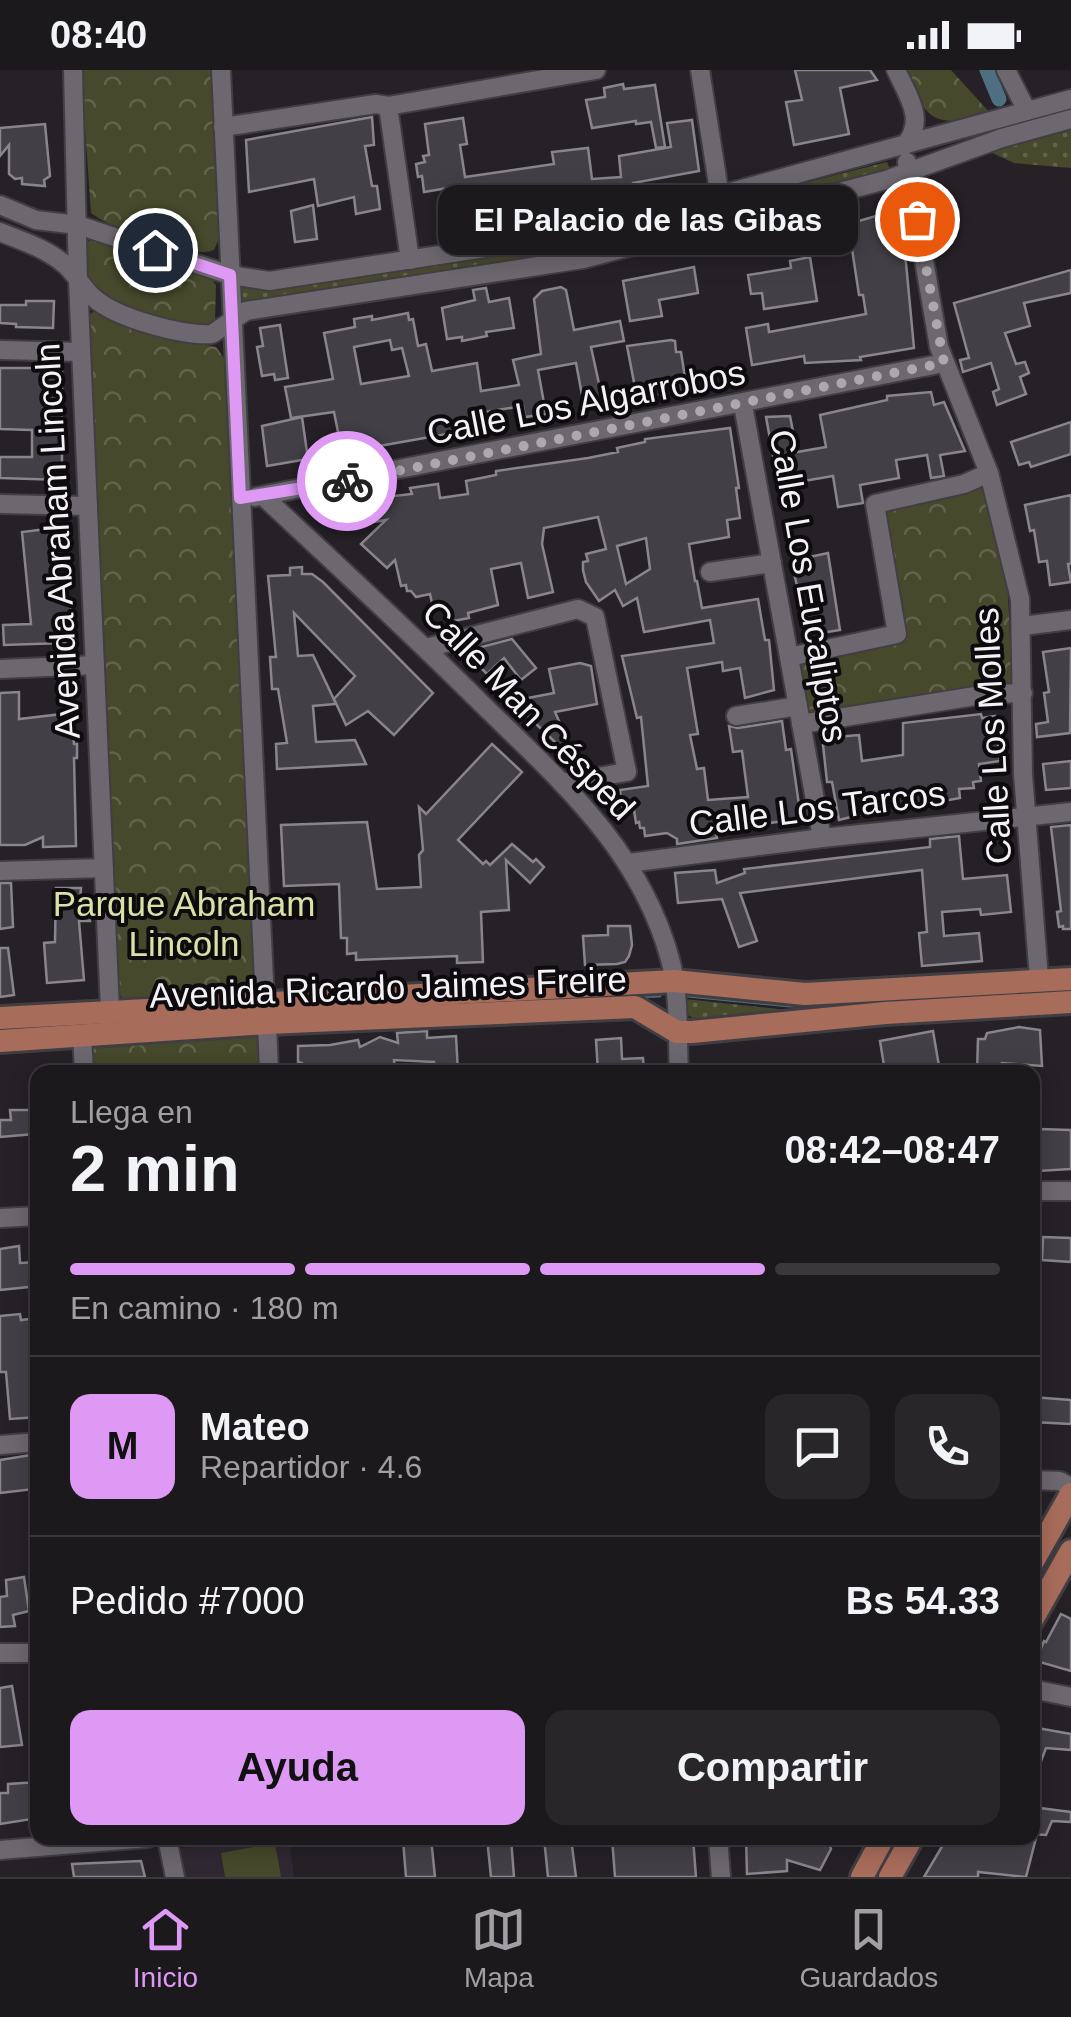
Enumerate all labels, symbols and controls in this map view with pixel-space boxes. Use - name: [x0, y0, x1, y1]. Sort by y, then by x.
- text: 08:40: [50, 14, 147, 56]
- pin: [875, 177, 960, 262]
- callout: El Palacio de las Gibas: [437, 184, 857, 254]
- icon: bag: [890, 192, 945, 247]
- text: El Palacio de las Gibas: [474, 202, 822, 238]
- pin: [113, 208, 198, 293]
- icon: home: [128, 223, 183, 278]
- street label: Avenida Abraham Lincoln: [27, 342, 87, 740]
- street label: Calle Los Algarrobos: [424, 352, 748, 452]
- street label: Calle Los Eucaliptos: [762, 426, 856, 746]
- courier: [297, 431, 397, 531]
- icon: bike: [320, 454, 375, 509]
- street label: Calle Man Césped: [415, 593, 643, 827]
- street label: Calle Los Molles: [966, 607, 1018, 865]
- street label: Calle Los Tarcos: [687, 773, 947, 843]
- park label: Parque Abraham Lincoln: [53, 884, 315, 963]
- street label: Avenida Ricardo Jaimes Freire: [149, 959, 627, 1015]
- text: Llega en: [70, 1094, 193, 1130]
- text: 08:42–08:47: [784, 1129, 1000, 1171]
- text: 2 min: [70, 1132, 240, 1205]
- text: En camino · 180 m: [70, 1290, 339, 1326]
- button: chat: [765, 1394, 870, 1499]
- button: phone: [895, 1394, 1000, 1499]
- text: Mateo: [200, 1406, 310, 1448]
- text: M: [107, 1425, 138, 1467]
- text: Repartidor · 4.6: [200, 1449, 422, 1485]
- text: Pedido #7000: [70, 1580, 305, 1622]
- text: Bs 54.33: [846, 1580, 1000, 1622]
- button: Ayuda: [70, 1710, 525, 1825]
- button: Compartir: [545, 1710, 1000, 1825]
- tab: Inicio: [133, 1902, 198, 1994]
- tab: Mapa: [464, 1902, 534, 1994]
- tab: Guardados: [800, 1902, 938, 1994]

